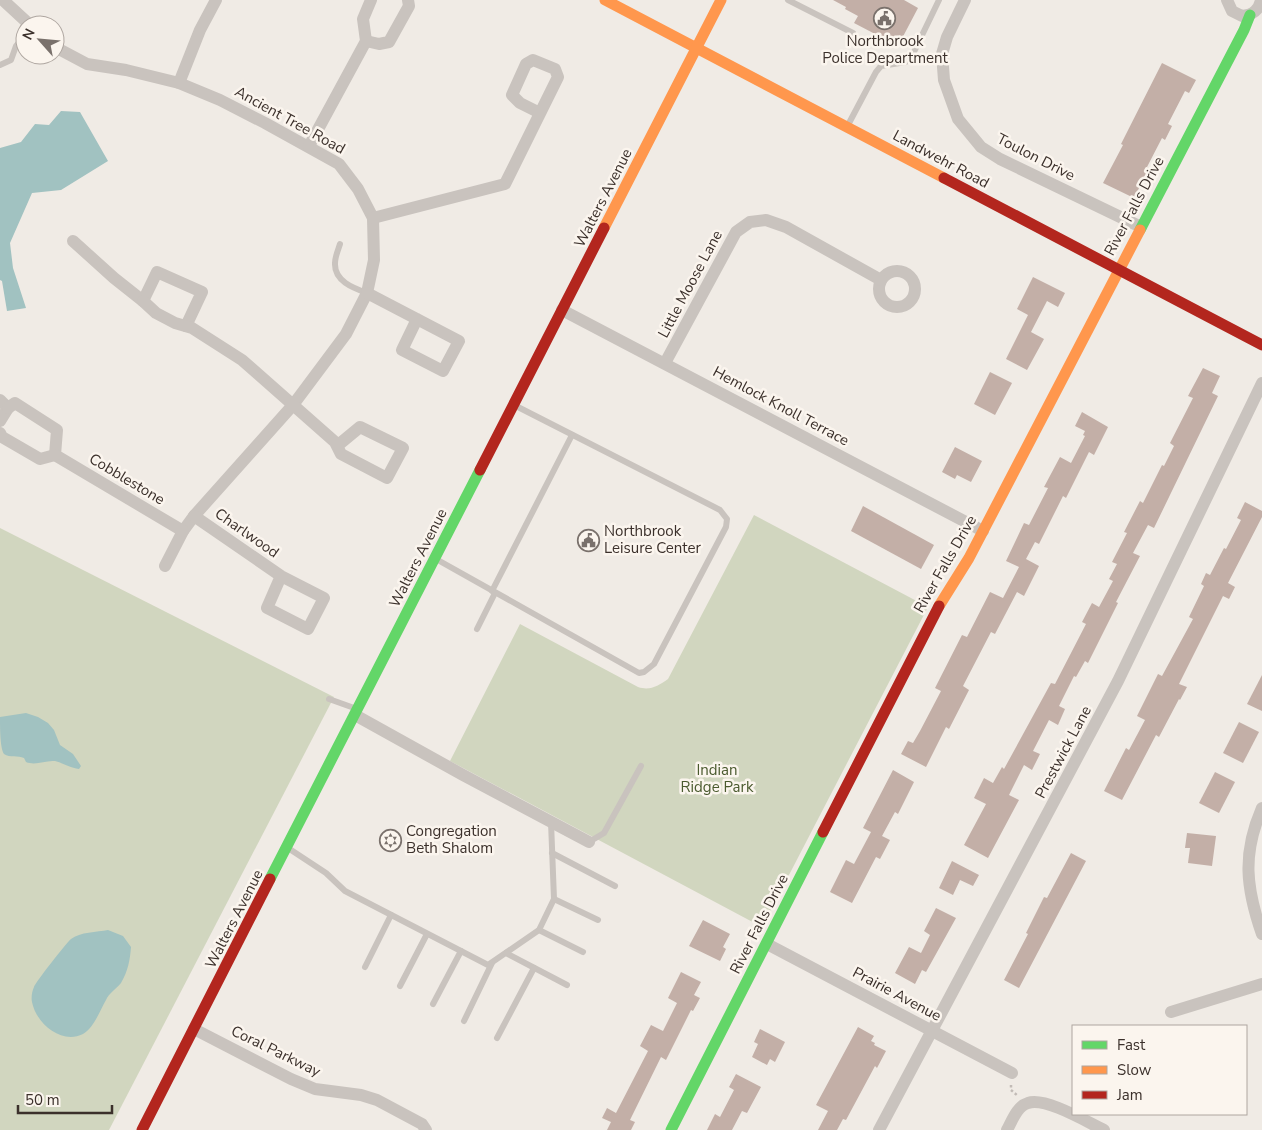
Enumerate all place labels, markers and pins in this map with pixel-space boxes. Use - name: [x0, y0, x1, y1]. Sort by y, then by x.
- public building icon: Northbrook Police Department: [873, 6, 897, 30]
- place label: Northbrook Police Department: [822, 31, 948, 68]
- place label: Northbrook Leisure Center: [604, 521, 701, 558]
- public building icon: Northbrook Leisure Center: [576, 528, 600, 552]
- place label: Congregation Beth Shalom: [406, 821, 497, 858]
- synagogue icon: Congregation Beth Shalom: [378, 828, 402, 852]

